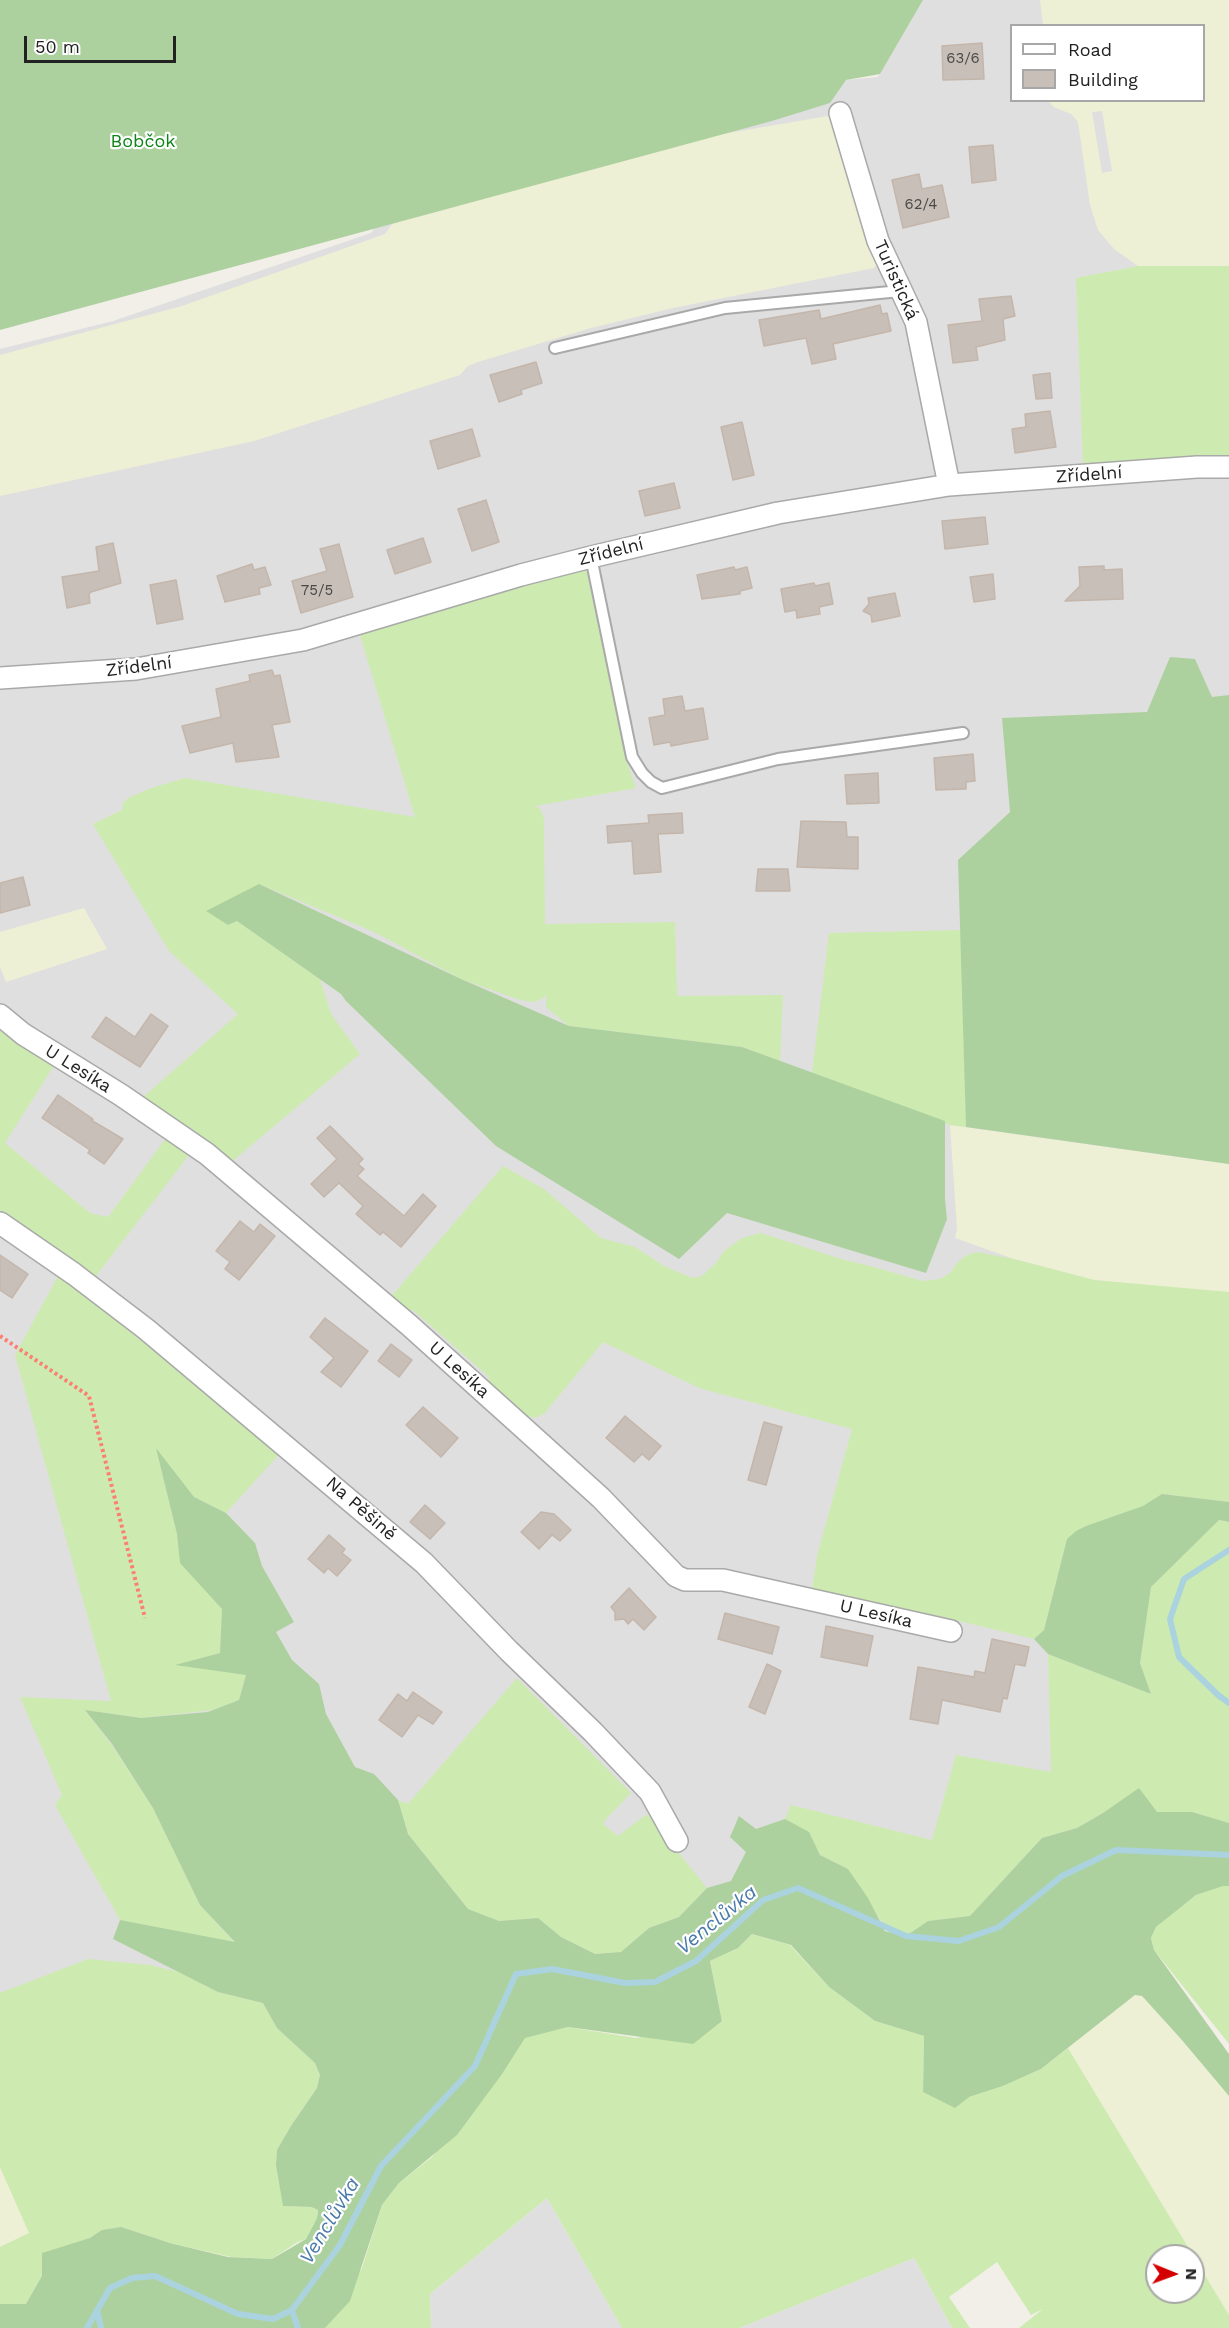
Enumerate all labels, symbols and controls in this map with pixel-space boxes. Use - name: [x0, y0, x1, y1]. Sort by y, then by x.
- scale bar: [27, 24, 178, 62]
- legend: [1010, 24, 1205, 102]
- text: 50 m: [35, 36, 80, 57]
- text: Road: [1068, 39, 1112, 60]
- house number: 63/6: [946, 50, 980, 68]
- text: Building: [1068, 69, 1138, 90]
- park label: Bobčok: [111, 131, 175, 153]
- house number: 62/4: [905, 196, 937, 214]
- street label: Turistická: [869, 237, 923, 323]
- street label: Zřídelní: [1055, 462, 1123, 488]
- street label: Zřídelní: [576, 533, 646, 571]
- house number: 75/5: [301, 582, 333, 600]
- street label: Zřídelní: [105, 652, 173, 682]
- street label: U Lesíka: [41, 1040, 115, 1098]
- street label: U Lesíka: [424, 1337, 494, 1403]
- street label: Na Pěšině: [321, 1472, 401, 1546]
- street label: U Lesíka: [837, 1595, 915, 1633]
- water label: Venclůvka: [672, 1880, 762, 1960]
- water label: Venclůvka: [295, 2173, 365, 2269]
- north arrow: [1145, 2244, 1205, 2304]
- text: N: [1182, 2268, 1201, 2280]

